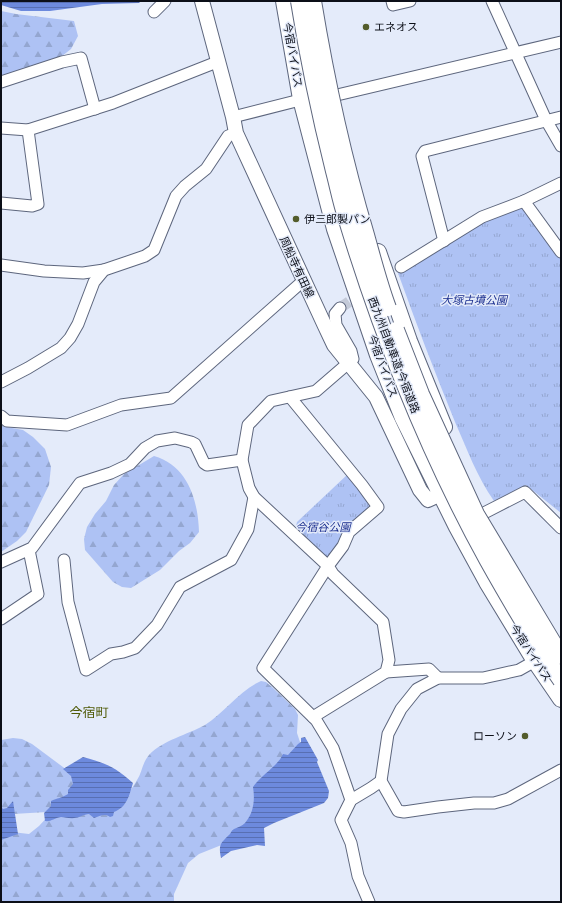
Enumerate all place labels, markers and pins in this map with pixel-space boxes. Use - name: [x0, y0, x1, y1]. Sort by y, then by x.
- place label: エネオス: [374, 20, 418, 34]
- marker: エネオス: [361, 22, 371, 32]
- place label: 伊三郎製パン: [304, 212, 371, 226]
- marker: 伊三郎製パン: [291, 214, 301, 224]
- place label: ローソン: [473, 729, 517, 743]
- marker: ローソン: [520, 731, 530, 741]

